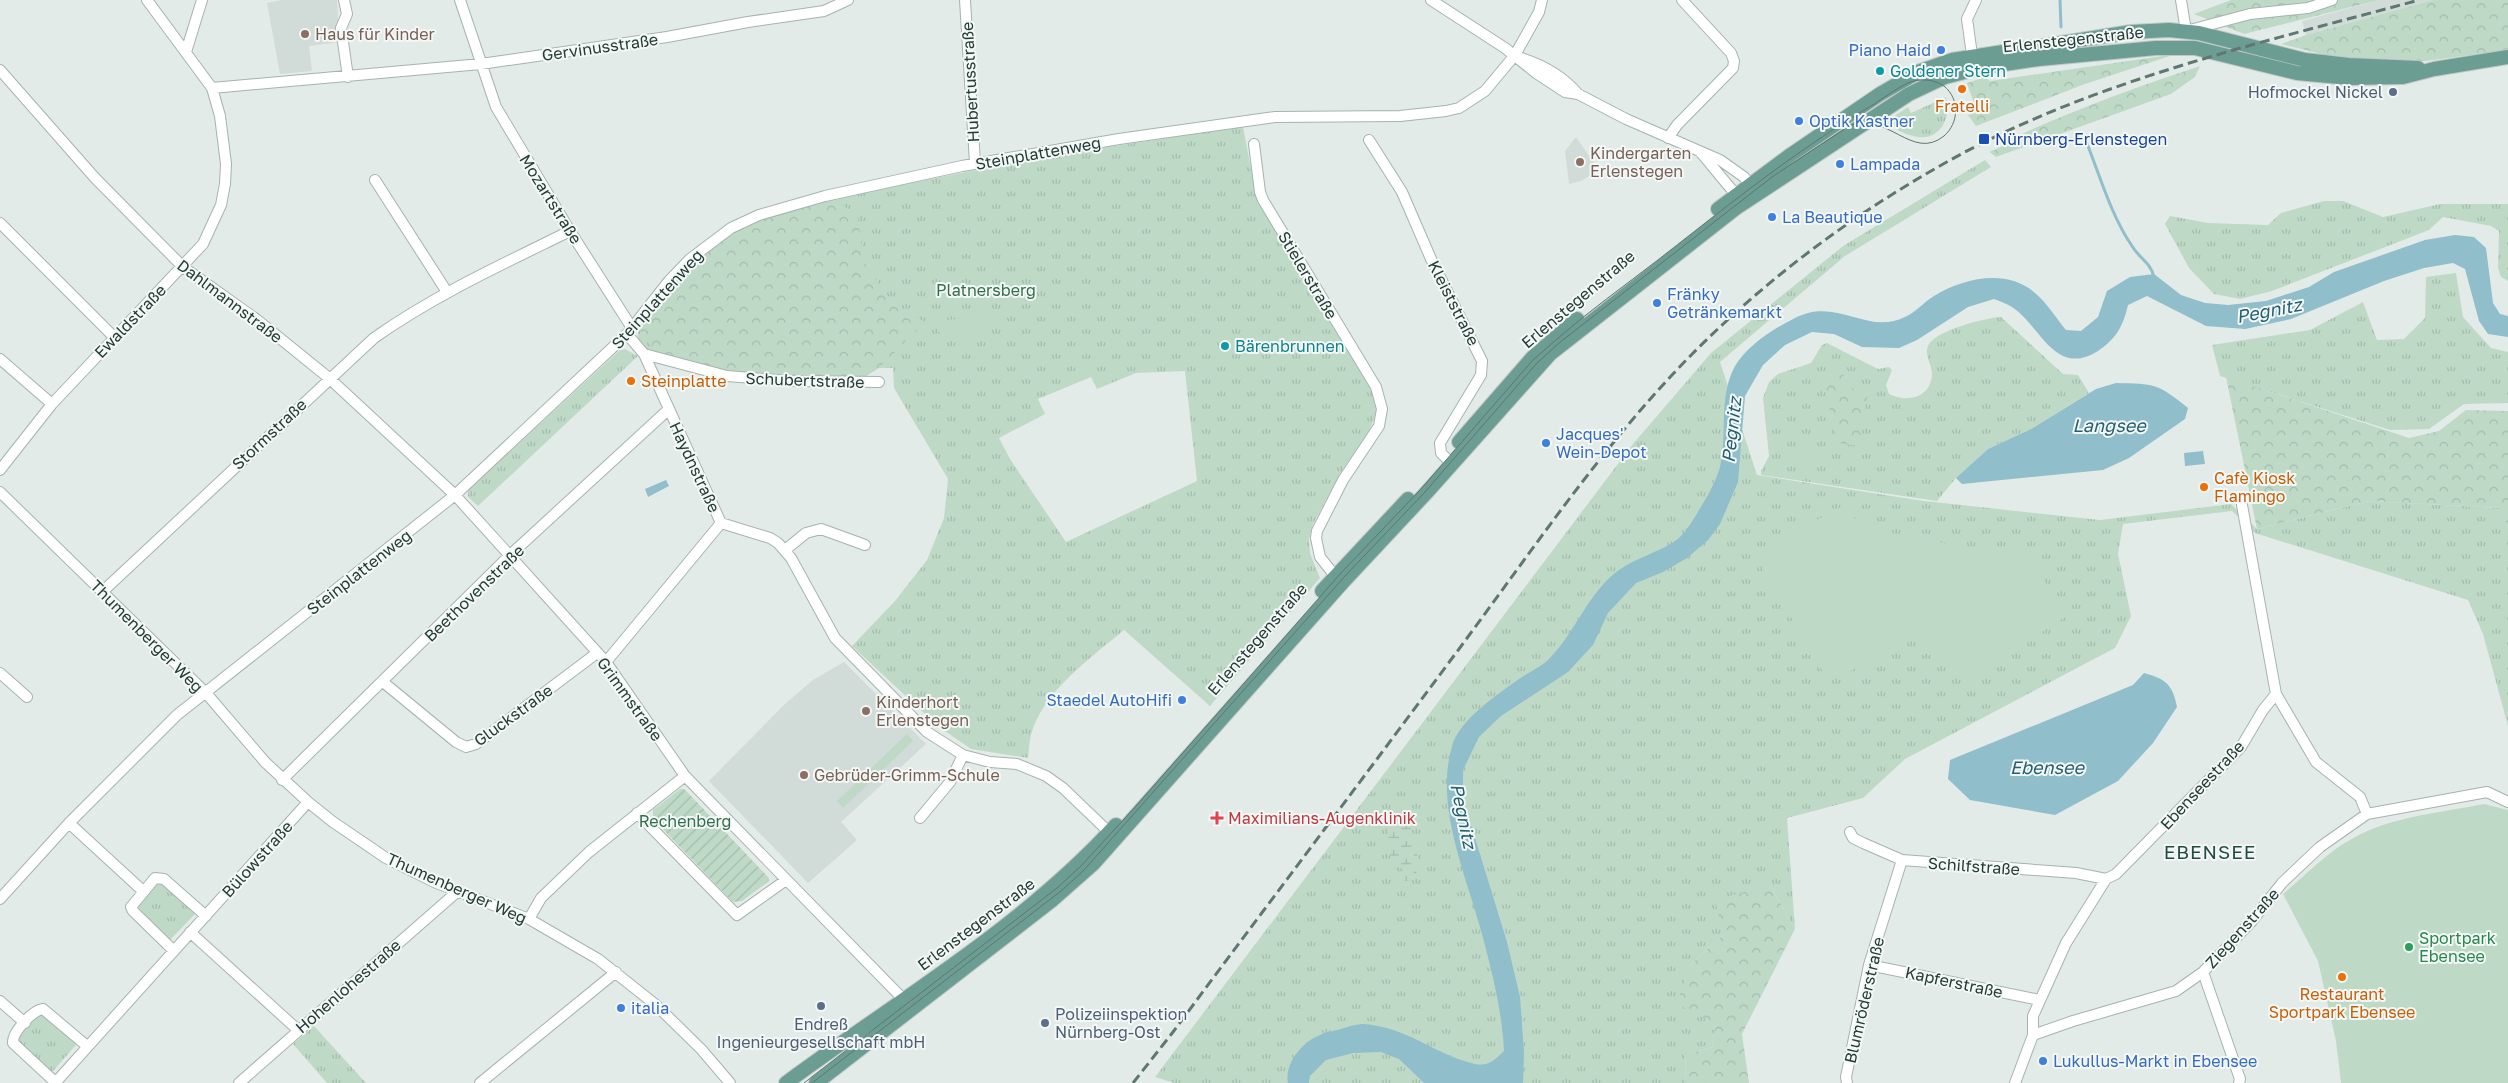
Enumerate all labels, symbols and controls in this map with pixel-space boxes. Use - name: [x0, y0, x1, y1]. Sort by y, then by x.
- street label: Hubertusstraße: [957, 21, 983, 143]
- street label: Erlenstegenstraße: [2001, 22, 2145, 56]
- place label: Haus für Kinder: [315, 24, 435, 44]
- marker: Haus für Kinder: [299, 28, 311, 40]
- street label: Gervinusstraße: [541, 29, 659, 65]
- place label: Piano Haid: [1848, 40, 1931, 60]
- marker: Piano Haid: [1935, 44, 1947, 56]
- place label: Goldener Stern: [1890, 61, 2006, 81]
- marker: Goldener Stern: [1874, 65, 1886, 77]
- place label: Hofmockel Nickel: [2248, 82, 2383, 102]
- marker: Fratelli: [1956, 83, 1968, 95]
- marker: Hofmockel Nickel: [2387, 86, 2399, 98]
- place label: Fratelli: [1935, 96, 1989, 116]
- place label: Optik Kastner: [1809, 111, 1915, 131]
- marker: Optik Kastner: [1793, 115, 1805, 127]
- place label: Nürnberg-Erlenstegen: [1995, 129, 2167, 149]
- street label: Steinplattenweg: [974, 132, 1102, 174]
- marker: Nürnberg-Erlenstegen: [1977, 132, 1991, 146]
- place label: Kindergarten Erlenstegen: [1590, 143, 1691, 181]
- street label: Mozartstraße: [515, 150, 587, 248]
- place label: Lampada: [1850, 154, 1920, 174]
- marker: Kindergarten Erlenstegen: [1574, 156, 1586, 168]
- marker: Lampada: [1834, 158, 1846, 170]
- place label: La Beautique: [1782, 207, 1883, 227]
- marker: La Beautique: [1766, 211, 1778, 223]
- street label: Stielerstraße: [1274, 227, 1342, 323]
- street label: Steinplattenweg: [607, 245, 707, 353]
- street label: Erlenstegenstraße: [1517, 246, 1639, 352]
- street label: Dahlmannstraße: [173, 255, 287, 347]
- street label: Kleiststraße: [1424, 257, 1484, 349]
- street label: Ewaldstraße: [90, 280, 170, 362]
- park label: Platnersberg: [936, 280, 1036, 300]
- place label: Fränky Getränkemarkt: [1667, 284, 1782, 322]
- water label: Pegnitz: [2234, 293, 2305, 327]
- marker: Fränky Getränkemarkt: [1651, 297, 1663, 309]
- place label: Bärenbrunnen: [1235, 336, 1345, 356]
- marker: Bärenbrunnen: [1219, 340, 1231, 352]
- street label: Schubertstraße: [745, 368, 865, 392]
- place label: Steinplatte: [641, 371, 727, 391]
- marker: Steinplatte: [625, 375, 637, 387]
- street label: Stormstraße: [227, 394, 311, 474]
- water label: Pegnitz: [1717, 394, 1746, 464]
- water label: Langsee: [2072, 414, 2147, 436]
- street label: Haydnstraße: [665, 418, 725, 516]
- place label: Jacques' Wein-Depot: [1556, 424, 1647, 462]
- marker: Jacques' Wein-Depot: [1540, 437, 1552, 449]
- place label: Cafè Kiosk Flamingo: [2214, 468, 2295, 506]
- marker: Cafè Kiosk Flamingo: [2198, 481, 2210, 493]
- street label: Steinplattenweg: [303, 525, 415, 619]
- street label: Beethovenstraße: [420, 540, 528, 646]
- street label: Thumenberger Weg: [86, 575, 208, 697]
- street label: Erlenstegenstraße: [1203, 579, 1311, 699]
- street label: Grimmstraße: [593, 653, 667, 745]
- street label: Gluckstraße: [470, 680, 556, 750]
- place label: Staedel AutoHifi: [1046, 690, 1172, 710]
- place label: Kinderhort Erlenstegen: [876, 692, 969, 730]
- marker: Staedel AutoHifi: [1176, 694, 1188, 706]
- marker: Kinderhort Erlenstegen: [860, 705, 872, 717]
- street label: Ebenseestraße: [2156, 736, 2248, 834]
- water label: Ebensee: [2010, 756, 2086, 778]
- place label: Gebrüder-Grimm-Schule: [814, 765, 1000, 785]
- marker: Gebrüder-Grimm-Schule: [798, 769, 810, 781]
- water label: Pegnitz: [1446, 781, 1482, 852]
- place label: Maximilians-Augenklinik: [1228, 808, 1416, 828]
- park label: Rechenberg: [639, 811, 731, 831]
- marker: Maximilians-Augenklinik: [1210, 811, 1224, 825]
- street label: Bülowstraße: [217, 817, 297, 901]
- district label: EBENSEE: [2164, 840, 2256, 863]
- street label: Thumenberger Weg: [384, 848, 530, 928]
- street label: Schilfstraße: [1927, 853, 2021, 879]
- street label: Erlenstegenstraße: [913, 873, 1039, 975]
- street label: Ziegenstraße: [2201, 884, 2283, 972]
- place label: Sportpark Ebensee: [2419, 928, 2496, 966]
- street label: Hohenlohestraße: [291, 935, 405, 1037]
- street label: Blumröderstraße: [1840, 935, 1888, 1065]
- marker: Sportpark Ebensee: [2403, 941, 2415, 953]
- street label: Kapferstraße: [1903, 962, 2005, 1002]
- marker: Restaurant Sportpark Ebensee: [2336, 971, 2348, 983]
- place label: Restaurant Sportpark Ebensee: [2269, 984, 2415, 1022]
- place label: italia: [631, 998, 669, 1018]
- marker: Endreß Ingenieurgesellschaft mbH: [815, 1000, 827, 1012]
- marker: italia: [615, 1002, 627, 1014]
- place label: Polizeiinspektion Nürnberg-Ost: [1055, 1004, 1187, 1042]
- place label: Endreß Ingenieurgesellschaft mbH: [717, 1014, 925, 1052]
- marker: Polizeiinspektion Nürnberg-Ost: [1039, 1017, 1051, 1029]
- place label: Lukullus-Markt in Ebensee: [2053, 1051, 2257, 1071]
- marker: Lukullus-Markt in Ebensee: [2037, 1055, 2049, 1067]

